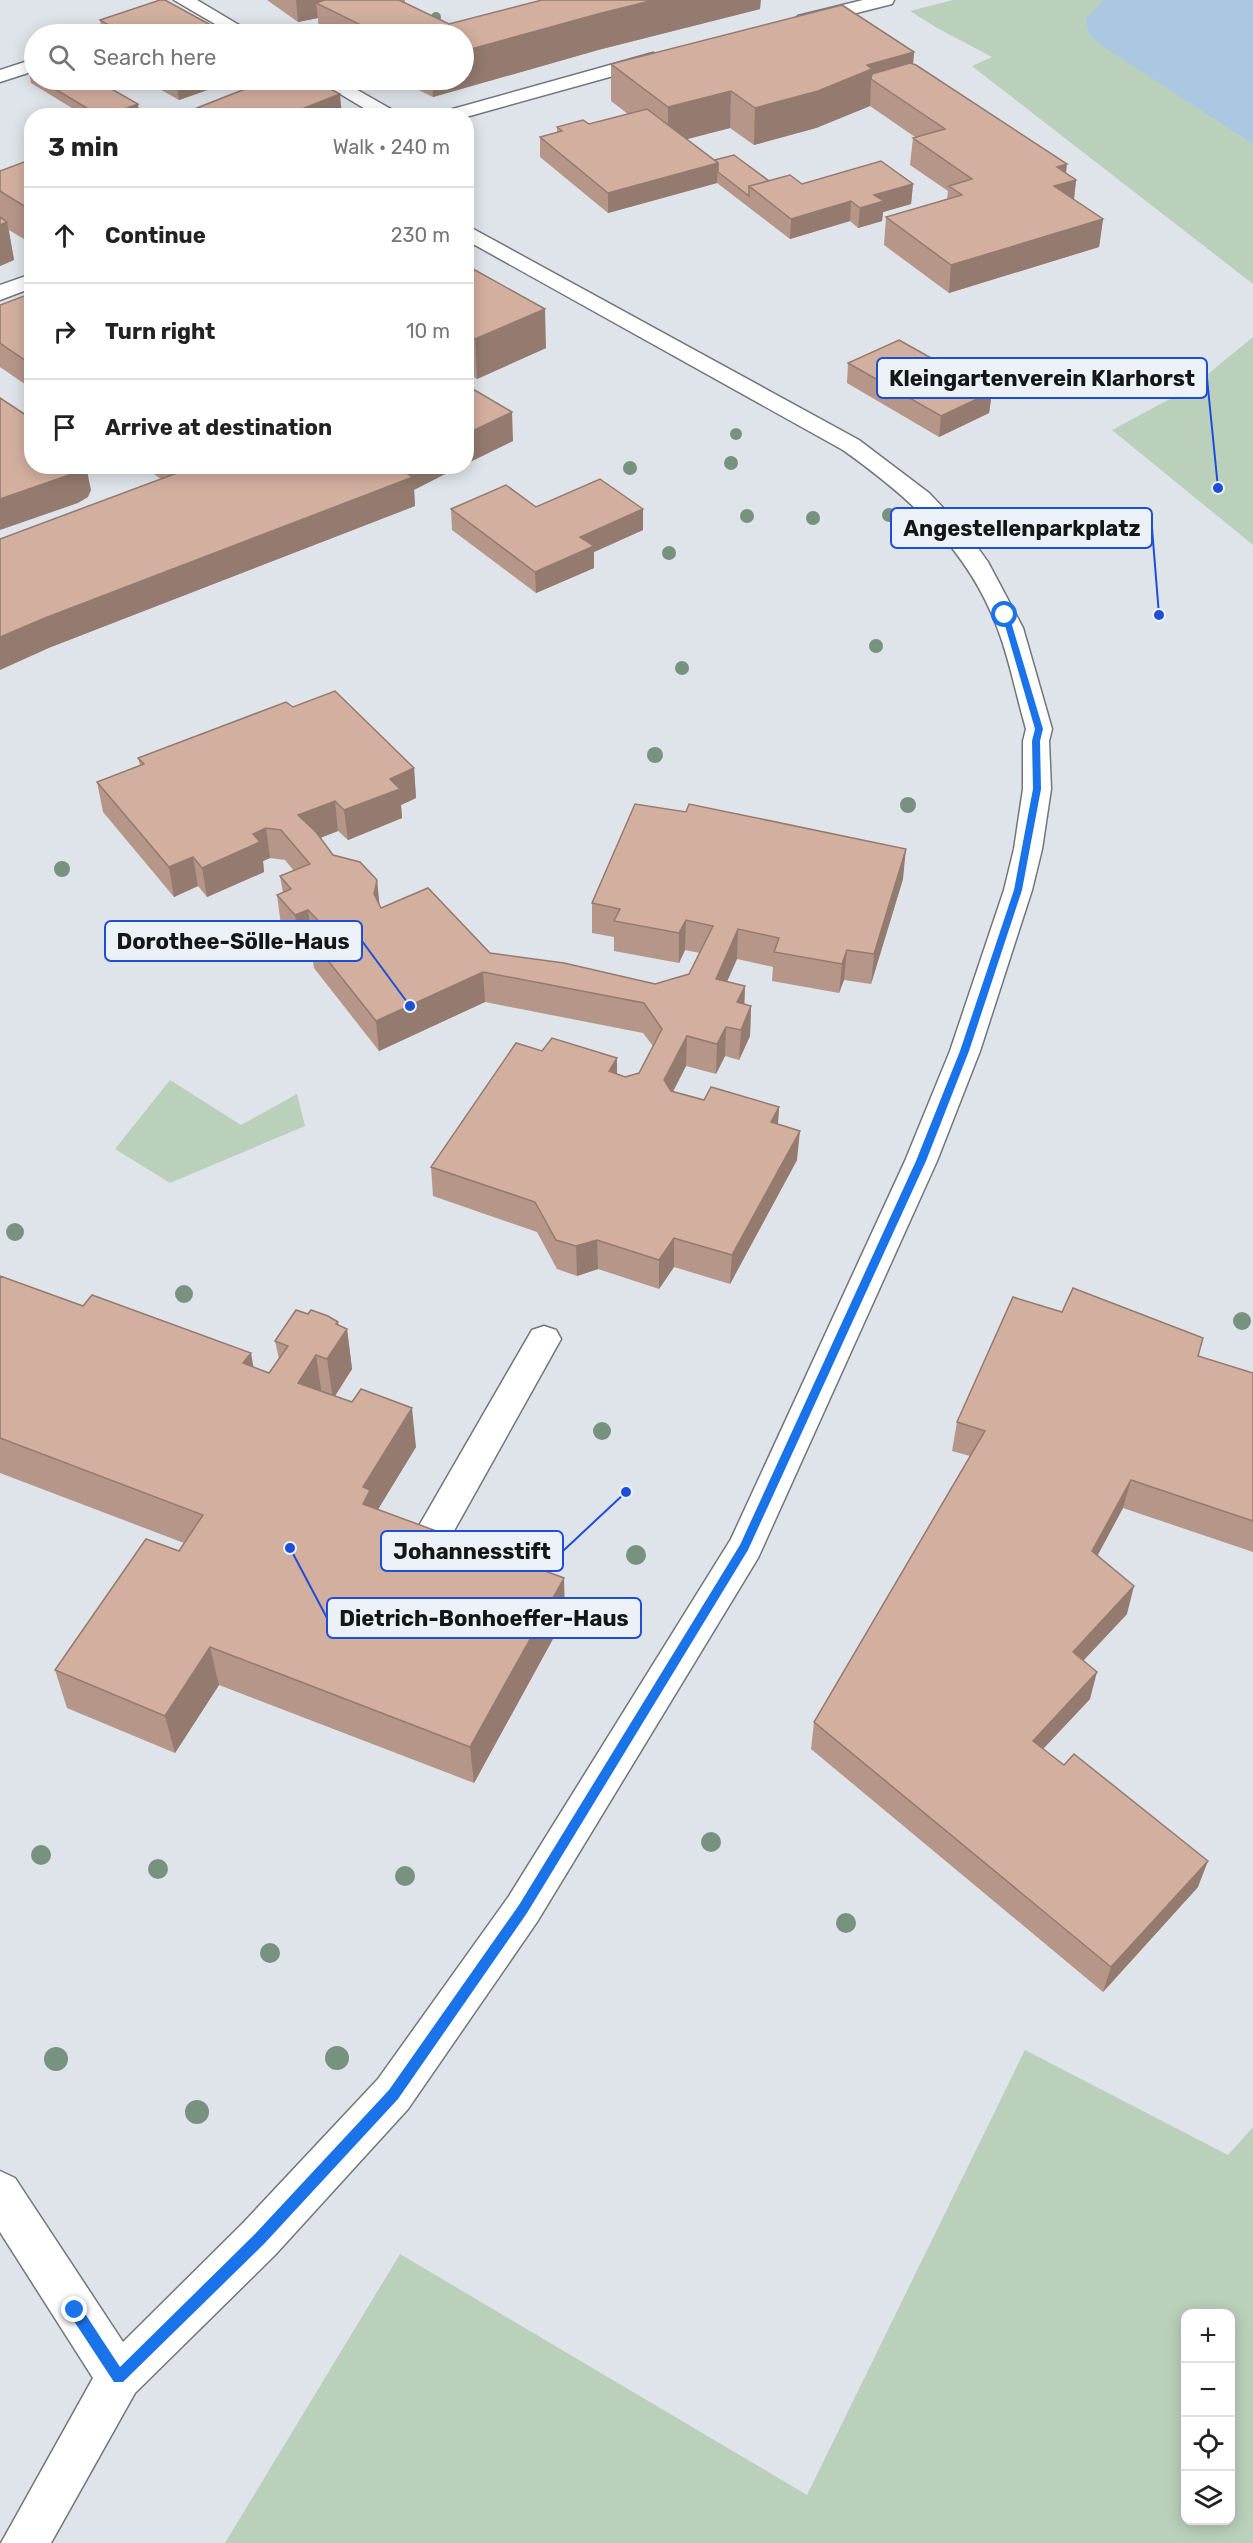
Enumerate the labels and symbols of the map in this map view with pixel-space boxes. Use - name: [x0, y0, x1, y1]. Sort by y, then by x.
- callout: Kleingartenverein Klarhorst: [877, 358, 1207, 398]
- text: Kleingartenverein Klarhorst: [889, 365, 1195, 392]
- callout: Angestellenparkplatz: [891, 508, 1152, 548]
- text: Angestellenparkplatz: [903, 515, 1141, 542]
- route start: [991, 601, 1017, 627]
- callout: Dorothee-Sölle-Haus: [105, 921, 362, 961]
- text: Dorothee-Sölle-Haus: [116, 928, 350, 955]
- callout: Johannesstift: [381, 1531, 563, 1571]
- text: Johannesstift: [393, 1538, 551, 1565]
- callout: Dietrich-Bonhoeffer-Haus: [327, 1598, 641, 1638]
- text: Dietrich-Bonhoeffer-Haus: [339, 1605, 629, 1632]
- route end: [61, 2296, 87, 2322]

